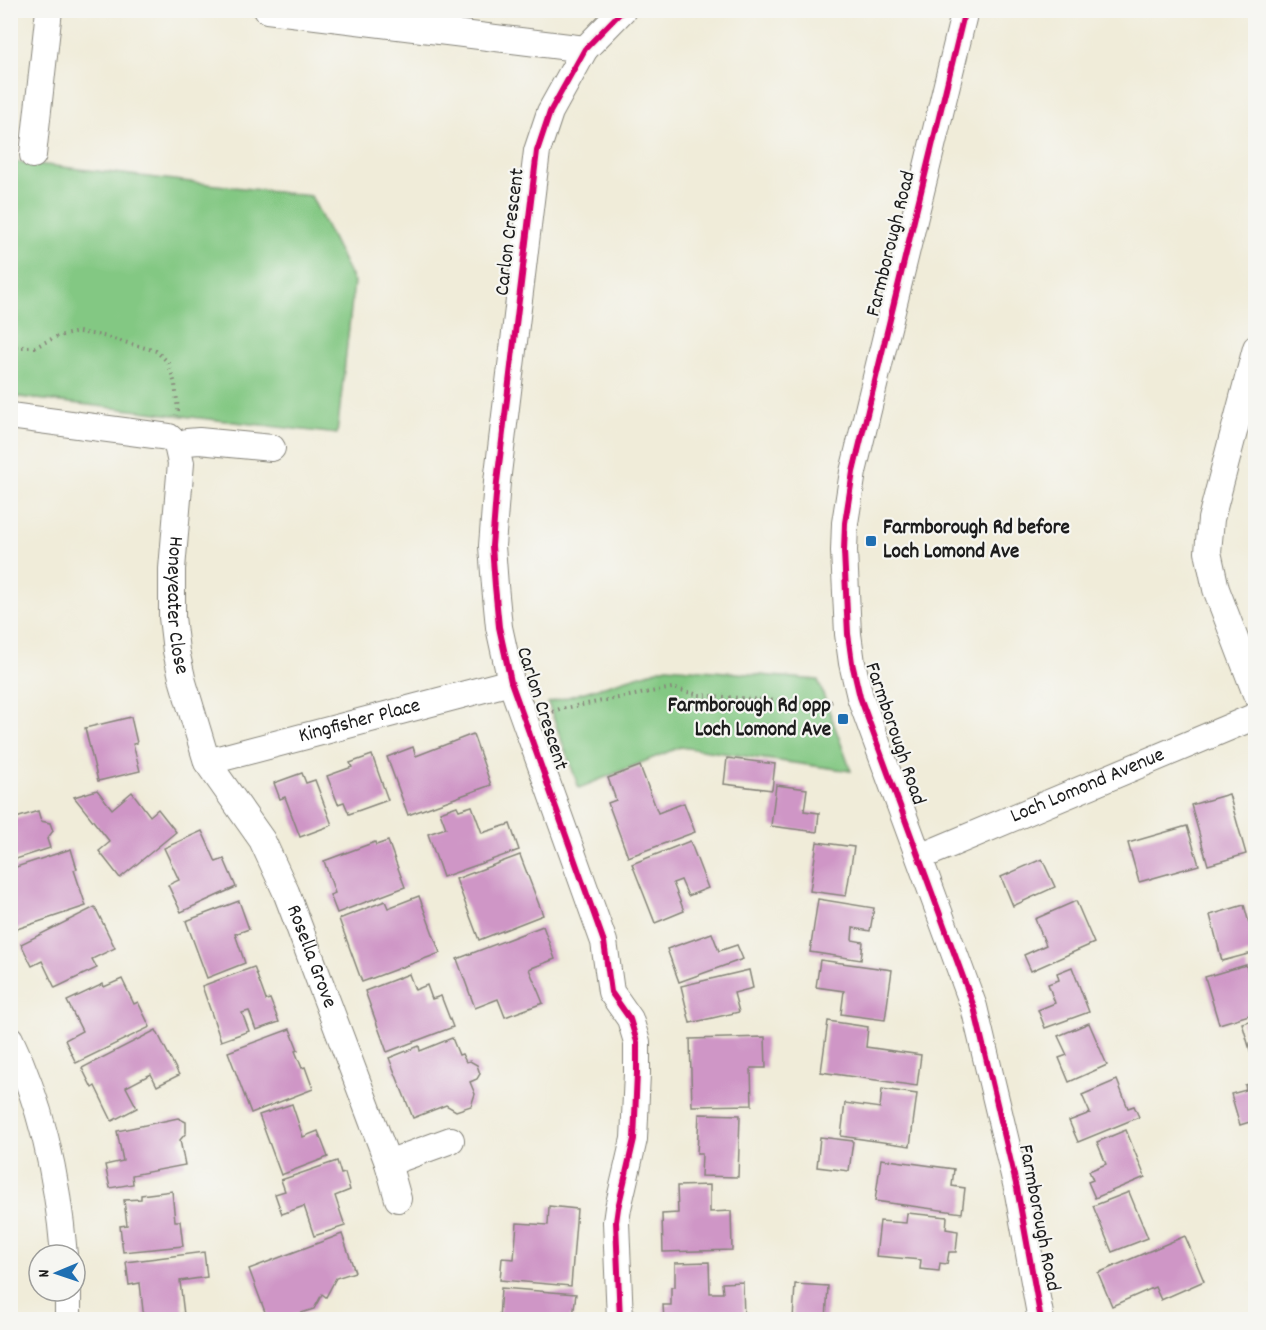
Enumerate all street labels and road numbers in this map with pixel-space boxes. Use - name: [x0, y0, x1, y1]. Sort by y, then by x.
- street label: Carlon Crescent: [488, 166, 534, 297]
- street label: Farmborough Road: [859, 168, 925, 320]
- street label: Honeyeater Close: [157, 535, 196, 678]
- street label: Carlon Crescent: [507, 643, 575, 775]
- street label: Farmborough Road: [856, 659, 932, 809]
- street label: Kingfisher Place: [296, 691, 424, 752]
- street label: Loch Lomond Avenue: [1006, 741, 1169, 832]
- street label: Rosella Grove: [277, 901, 343, 1013]
- street label: Farmborough Road: [1009, 1142, 1067, 1294]

